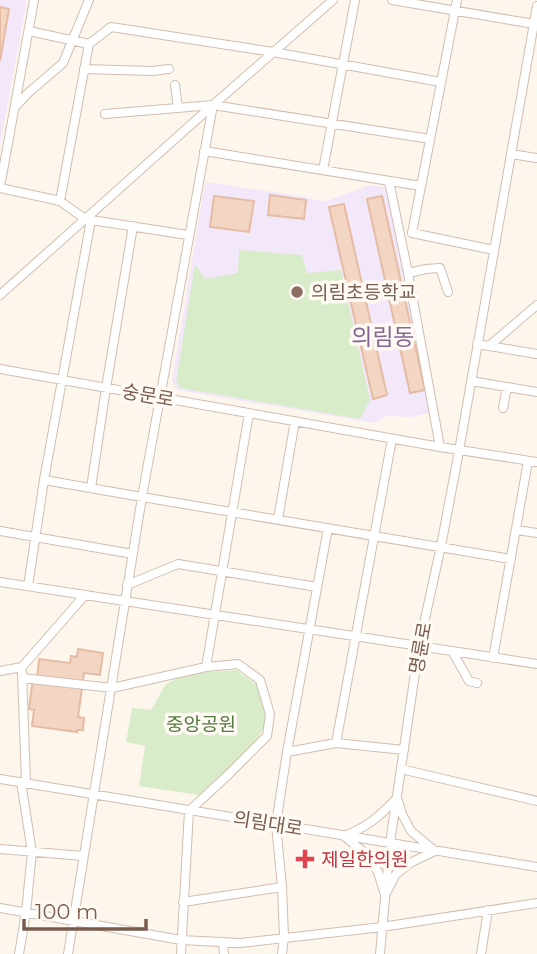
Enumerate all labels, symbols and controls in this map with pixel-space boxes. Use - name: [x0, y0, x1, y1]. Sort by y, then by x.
- place label: 의림초등학교: [311, 281, 416, 304]
- marker: 의림초등학교: [289, 284, 305, 300]
- district label: 의림동: [351, 323, 415, 351]
- street label: 숭문로: [120, 380, 176, 411]
- street label: 명륜로: [405, 620, 436, 676]
- park label: 중앙공원: [166, 713, 236, 736]
- street label: 의림대로: [232, 807, 304, 840]
- place label: 제일한의원: [321, 848, 408, 871]
- marker: 제일한의원: [295, 849, 315, 869]
- scale bar: [24, 888, 147, 932]
- text: 100 m: [35, 899, 98, 924]

